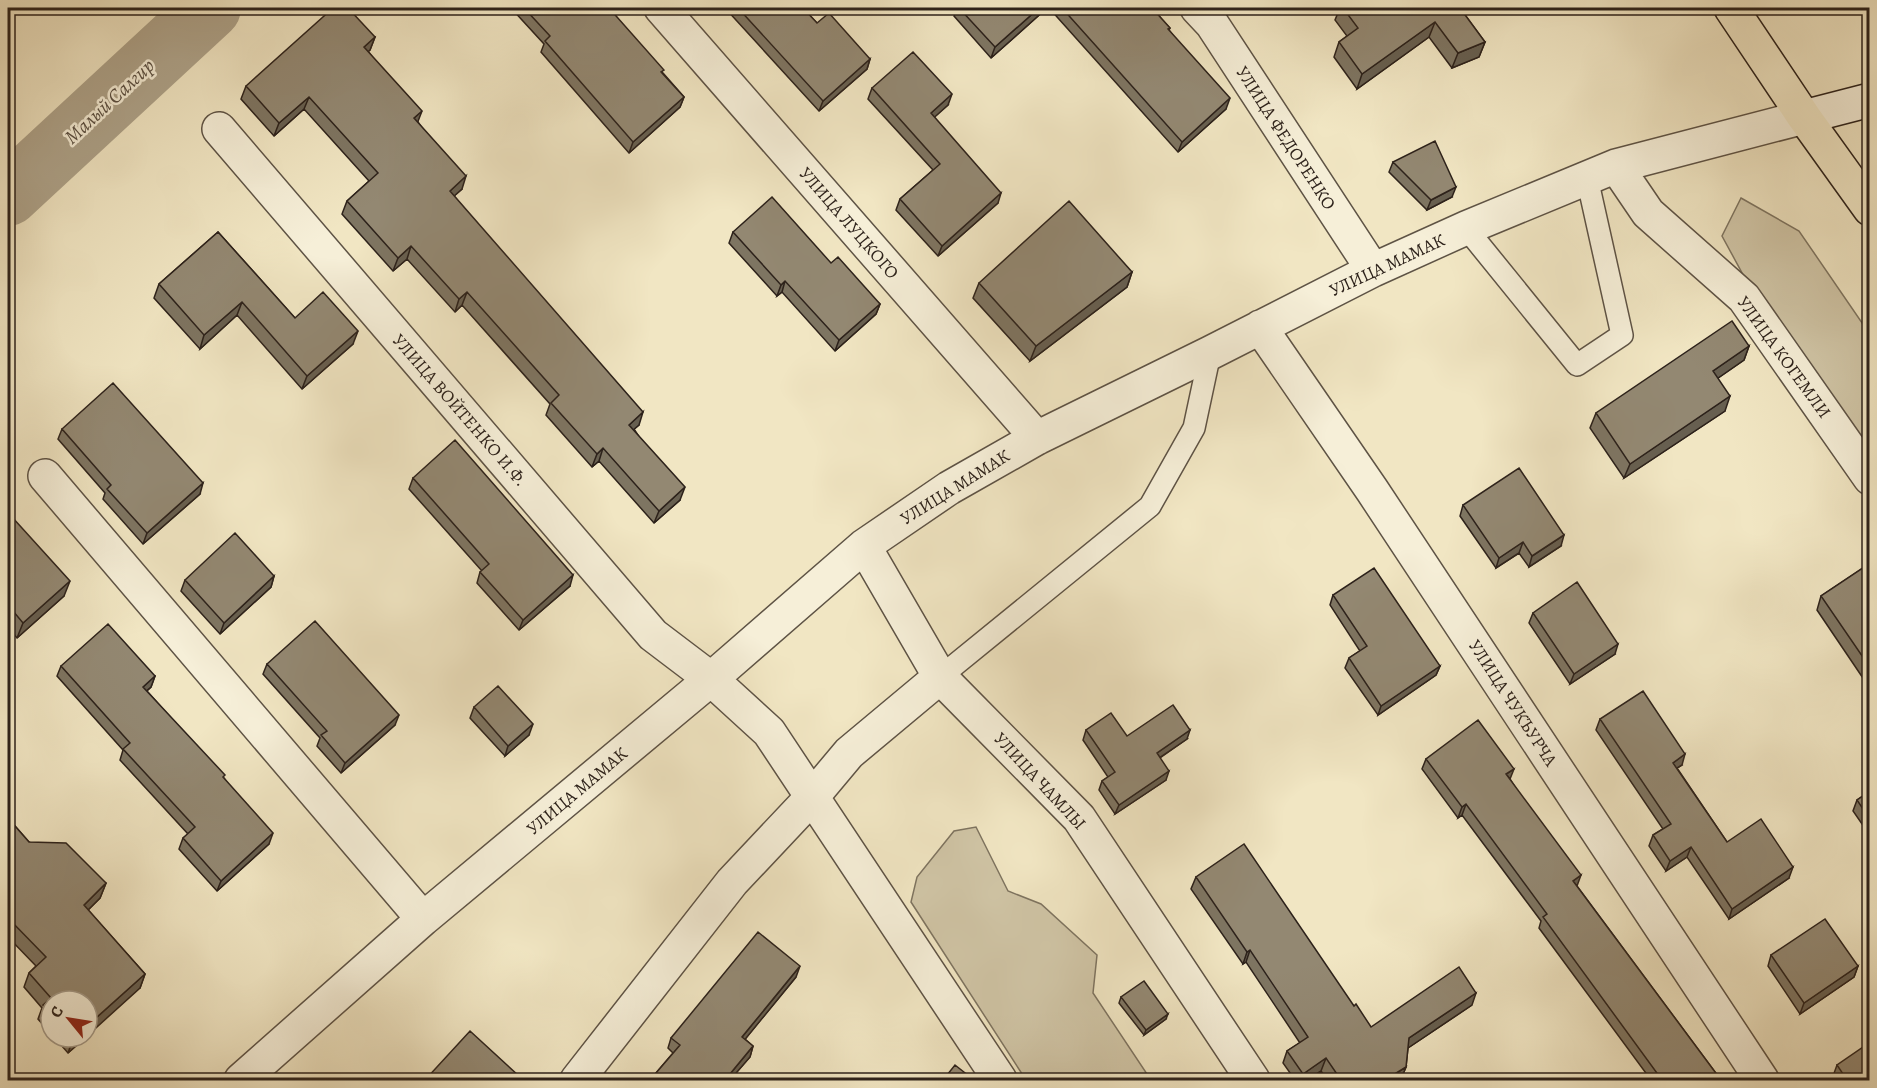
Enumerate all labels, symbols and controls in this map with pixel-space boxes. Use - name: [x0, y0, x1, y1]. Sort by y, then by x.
- water label: Малый Салгир: [58, 53, 160, 150]
- street label: УЛИЦА ФЕДОРЕНКО: [1231, 62, 1341, 214]
- street label: УЛИЦА ЛУЦКОГО: [794, 162, 904, 284]
- street label: УЛИЦА МАМАК: [1325, 228, 1449, 302]
- street label: УЛИЦА КОГЕМЛИ: [1732, 291, 1836, 423]
- street label: УЛИЦА ВОЙТЕНКО И.Ф.: [387, 329, 533, 491]
- street label: УЛИЦА МАМАК: [896, 443, 1015, 530]
- street label: УЛИЦА ЧУКЪУРЧА: [1463, 635, 1563, 771]
- street label: УЛИЦА ЧАМЛЫ: [989, 727, 1091, 835]
- street label: УЛИЦА МАМАК: [521, 741, 633, 840]
- north arrow: [39, 989, 99, 1049]
- text: С: [45, 1002, 69, 1022]

